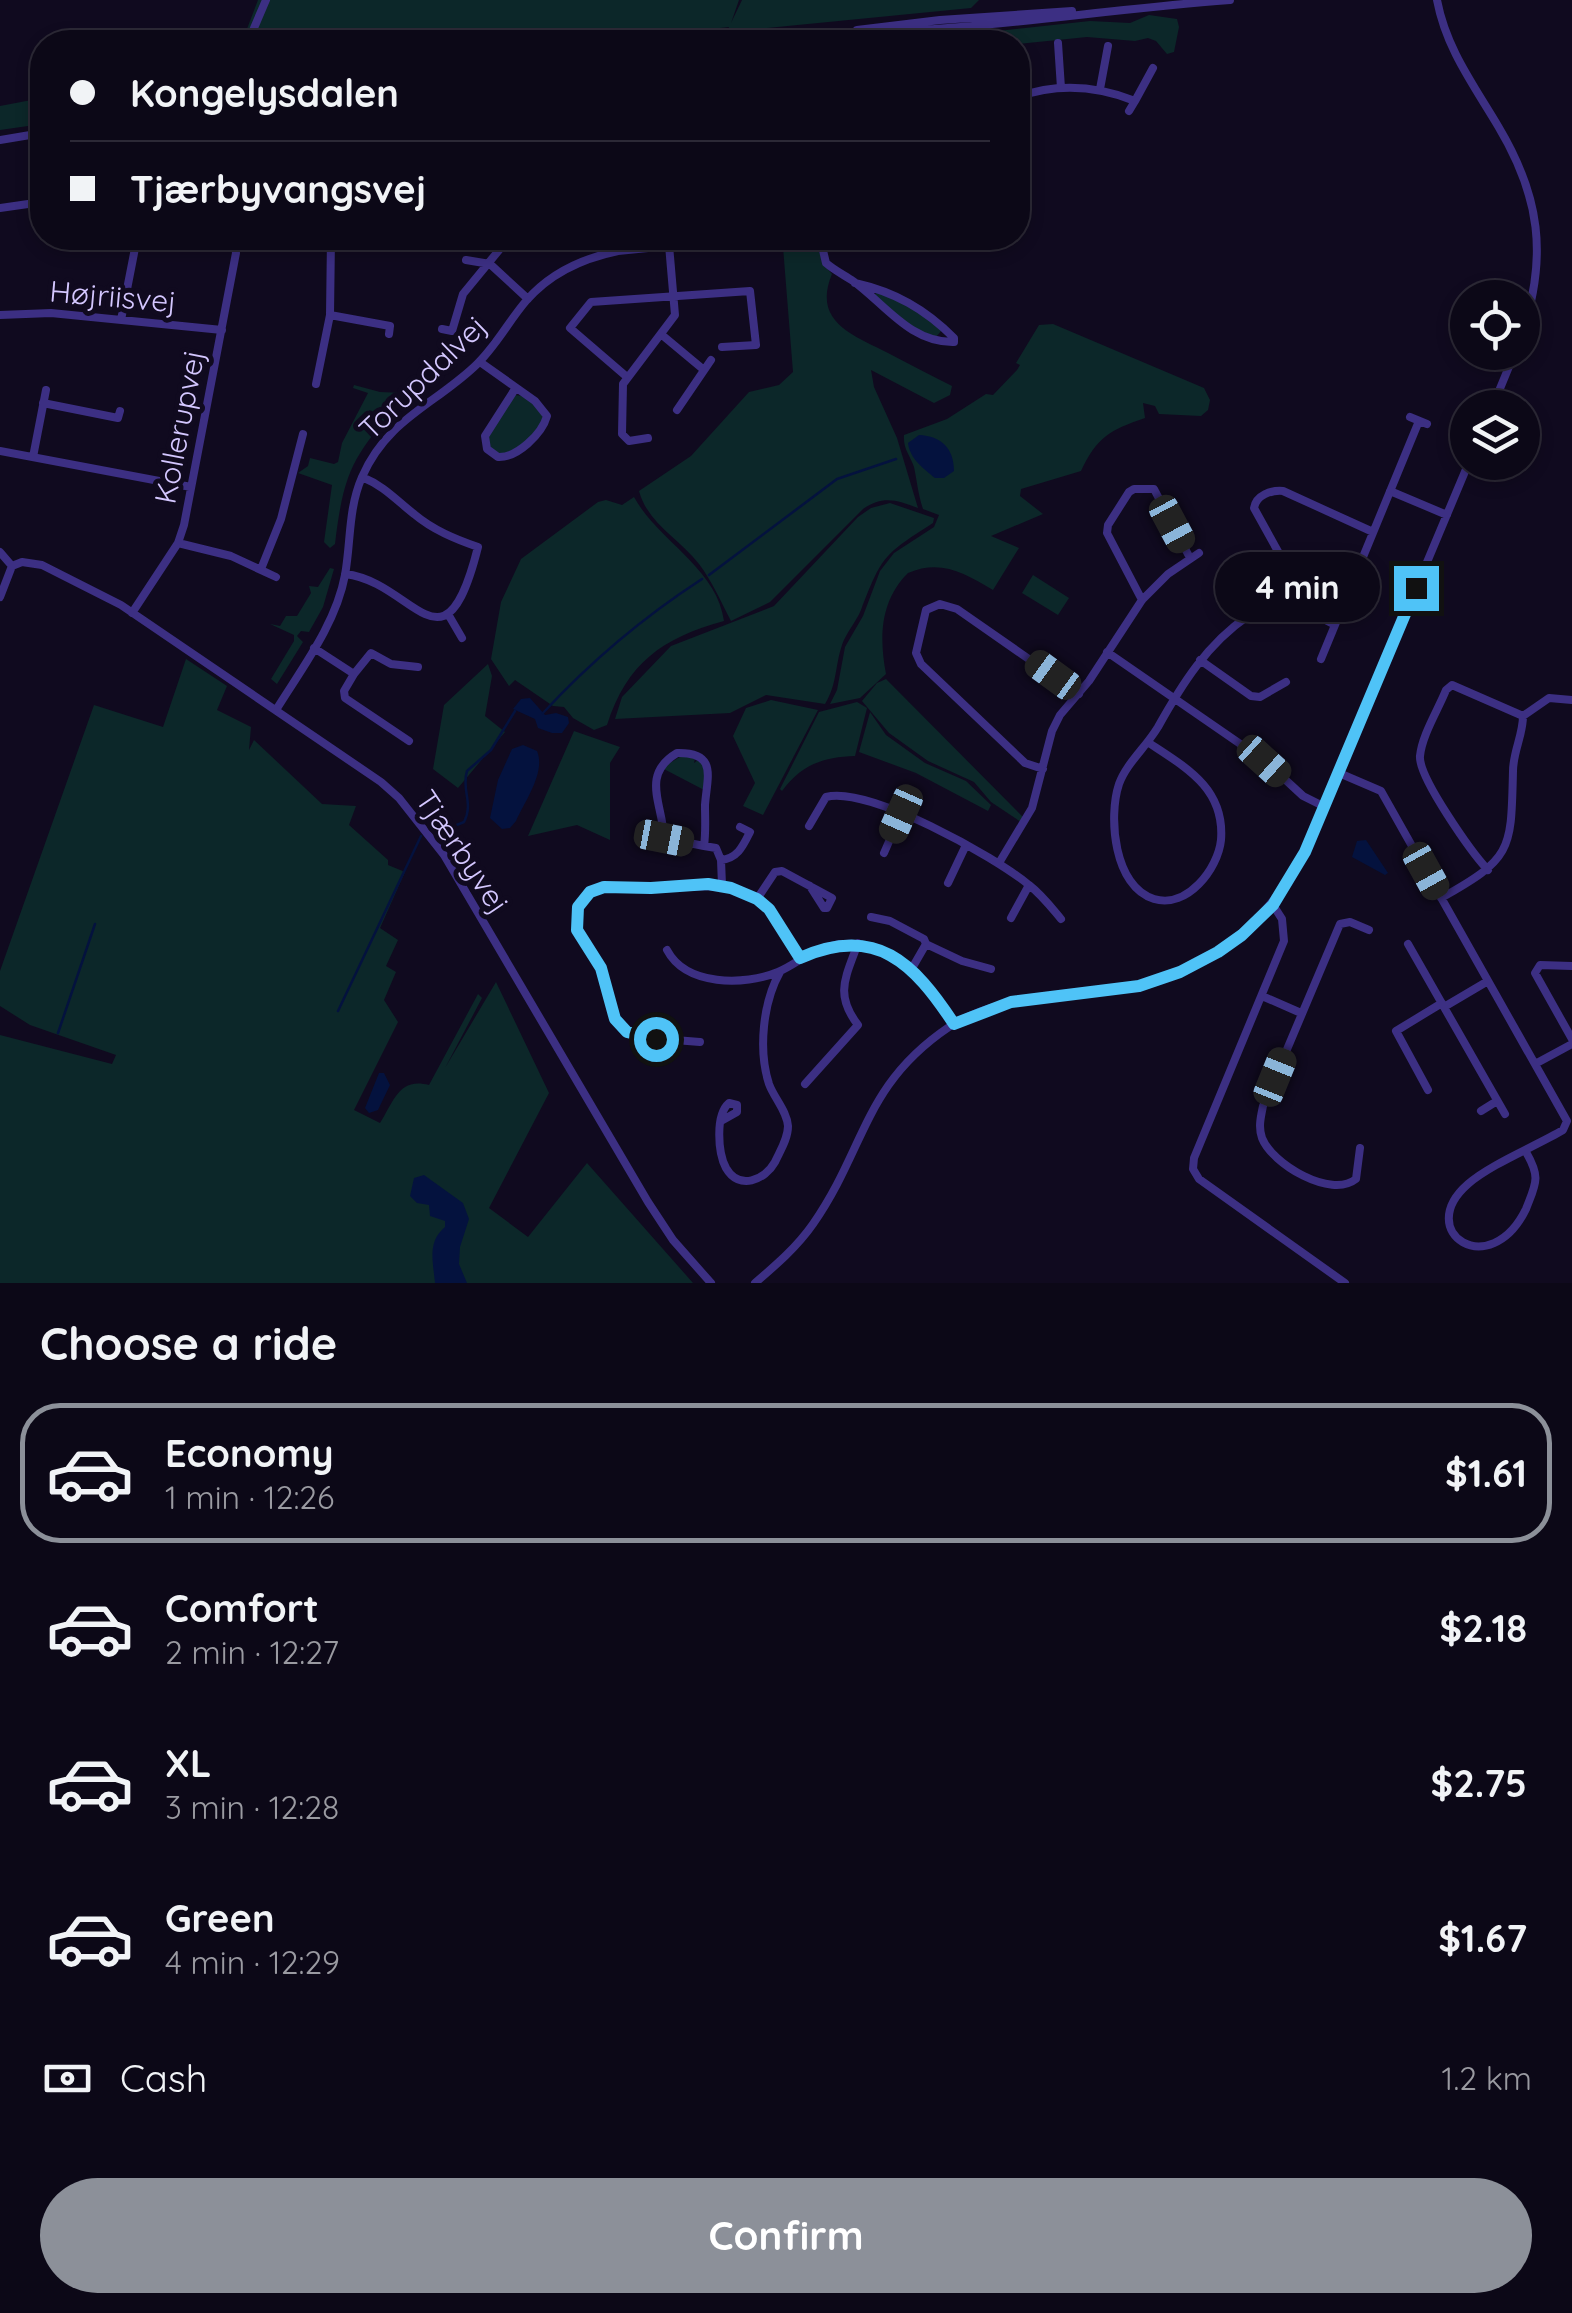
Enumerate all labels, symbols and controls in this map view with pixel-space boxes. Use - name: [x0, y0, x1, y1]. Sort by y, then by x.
- text: Kongelysdalen: [130, 69, 399, 117]
- text: Tjærbyvangsvej: [130, 165, 426, 213]
- street label: Højriisvej: [48, 272, 178, 320]
- map controls: [1450, 280, 1540, 480]
- button: locate: [1450, 280, 1540, 370]
- street label: Torupdalvej: [351, 307, 494, 447]
- street label: Kollerupvej: [146, 347, 213, 507]
- button: layers: [1450, 390, 1540, 480]
- car: [1145, 490, 1199, 558]
- callout: 4 min: [1216, 553, 1381, 623]
- route end: [1394, 566, 1439, 611]
- text: 4 min: [1256, 567, 1339, 607]
- car: [1020, 645, 1086, 705]
- car: [1232, 730, 1296, 792]
- car: [875, 780, 927, 848]
- street label: Tjærbyvej: [408, 782, 518, 920]
- car: [632, 818, 696, 858]
- car: [1398, 837, 1454, 905]
- route start: [634, 1017, 679, 1062]
- car: [1250, 1044, 1300, 1110]
- text: Choose a ride: [40, 1315, 337, 1371]
- icon: car: [45, 1428, 135, 1518]
- text: Economy: [165, 1429, 334, 1477]
- text: $1.61: [1445, 1449, 1527, 1497]
- text: 1 min · 12:26: [165, 1477, 334, 1517]
- icon: car: [45, 1583, 135, 1673]
- text: Comfort: [165, 1584, 319, 1632]
- text: $2.18: [1440, 1604, 1527, 1652]
- text: 2 min · 12:27: [165, 1632, 339, 1672]
- icon: car: [45, 1738, 135, 1828]
- text: XL: [165, 1739, 211, 1787]
- text: $2.75: [1430, 1759, 1527, 1807]
- text: 3 min · 12:28: [165, 1787, 339, 1827]
- icon: car: [45, 1893, 135, 1983]
- text: Green: [165, 1894, 275, 1942]
- text: $1.67: [1438, 1914, 1527, 1962]
- text: 4 min · 12:29: [165, 1942, 340, 1982]
- icon: cash: [40, 2051, 95, 2106]
- text: Cash: [120, 2054, 207, 2102]
- text: 1.2 km: [1442, 2058, 1532, 2098]
- button: Confirm: [40, 2178, 1532, 2293]

